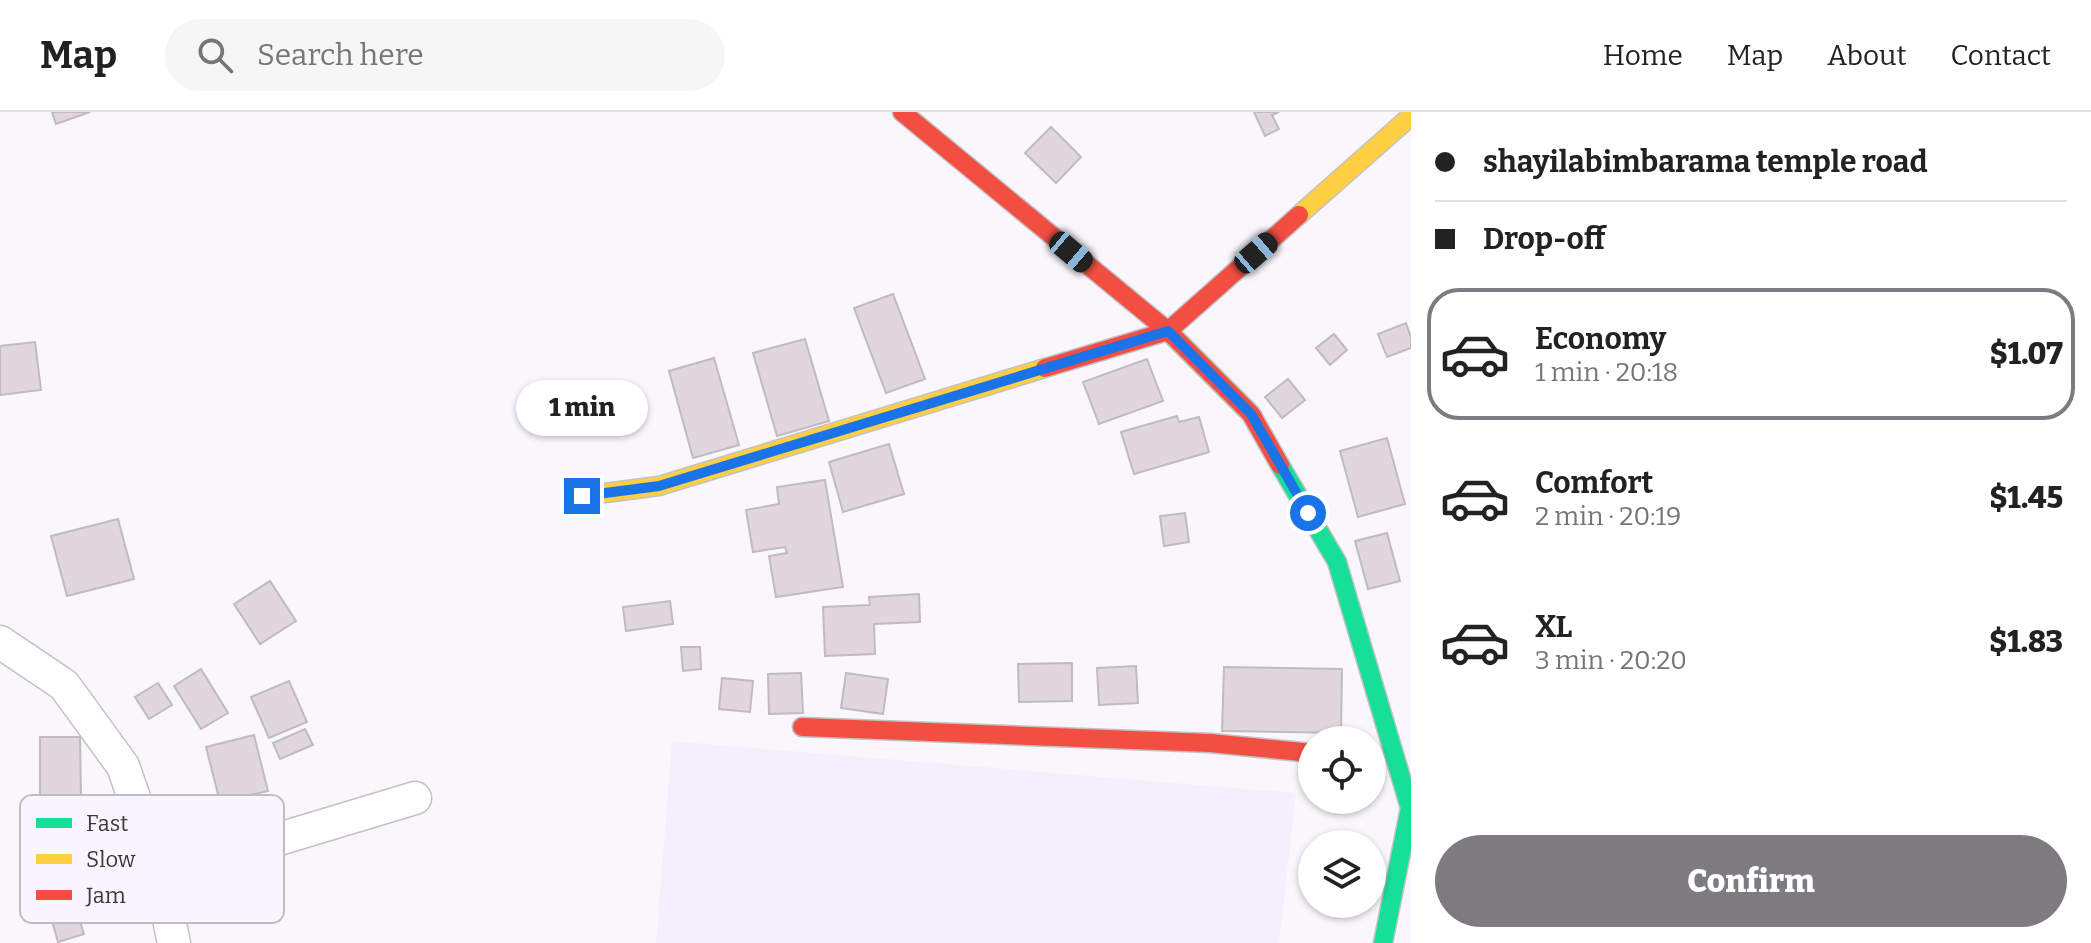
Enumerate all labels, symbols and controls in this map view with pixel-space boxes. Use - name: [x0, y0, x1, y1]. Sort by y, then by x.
- search box: [165, 19, 725, 91]
- text: Map: [40, 32, 117, 78]
- icon: search: [193, 33, 237, 77]
- text: Search here: [257, 37, 424, 73]
- text: Home: [1603, 39, 1683, 72]
- text: Map: [1727, 39, 1783, 72]
- text: About: [1827, 39, 1907, 72]
- text: Contact: [1951, 39, 2051, 72]
- text: shayilabimbarama temple road: [1483, 144, 1928, 180]
- text: Drop-off: [1483, 221, 1605, 257]
- car: [1045, 227, 1097, 277]
- car: [1230, 228, 1282, 278]
- icon: car: [1439, 318, 1511, 390]
- text: Economy: [1535, 321, 1666, 357]
- text: $1.07: [1990, 336, 2063, 372]
- text: 1 min · 20:18: [1535, 357, 1678, 388]
- callout: 1 min: [516, 380, 648, 436]
- text: 1 min: [549, 392, 615, 423]
- icon: car: [1439, 462, 1511, 534]
- text: Comfort: [1535, 465, 1653, 501]
- route end: [564, 478, 600, 514]
- text: $1.45: [1990, 480, 2063, 516]
- route start: [1290, 495, 1326, 531]
- text: 2 min · 20:19: [1535, 501, 1681, 532]
- icon: car: [1439, 606, 1511, 678]
- text: XL: [1535, 609, 1572, 645]
- text: $1.83: [1989, 624, 2063, 660]
- text: 3 min · 20:20: [1535, 645, 1687, 676]
- map controls: [1298, 726, 1386, 918]
- button: locate: [1298, 726, 1386, 814]
- legend: [20, 795, 284, 923]
- text: Fast: [86, 810, 128, 837]
- button: layers: [1298, 830, 1386, 918]
- button: Confirm: [1435, 835, 2067, 927]
- text: Slow: [86, 846, 136, 873]
- text: Jam: [85, 882, 126, 909]

